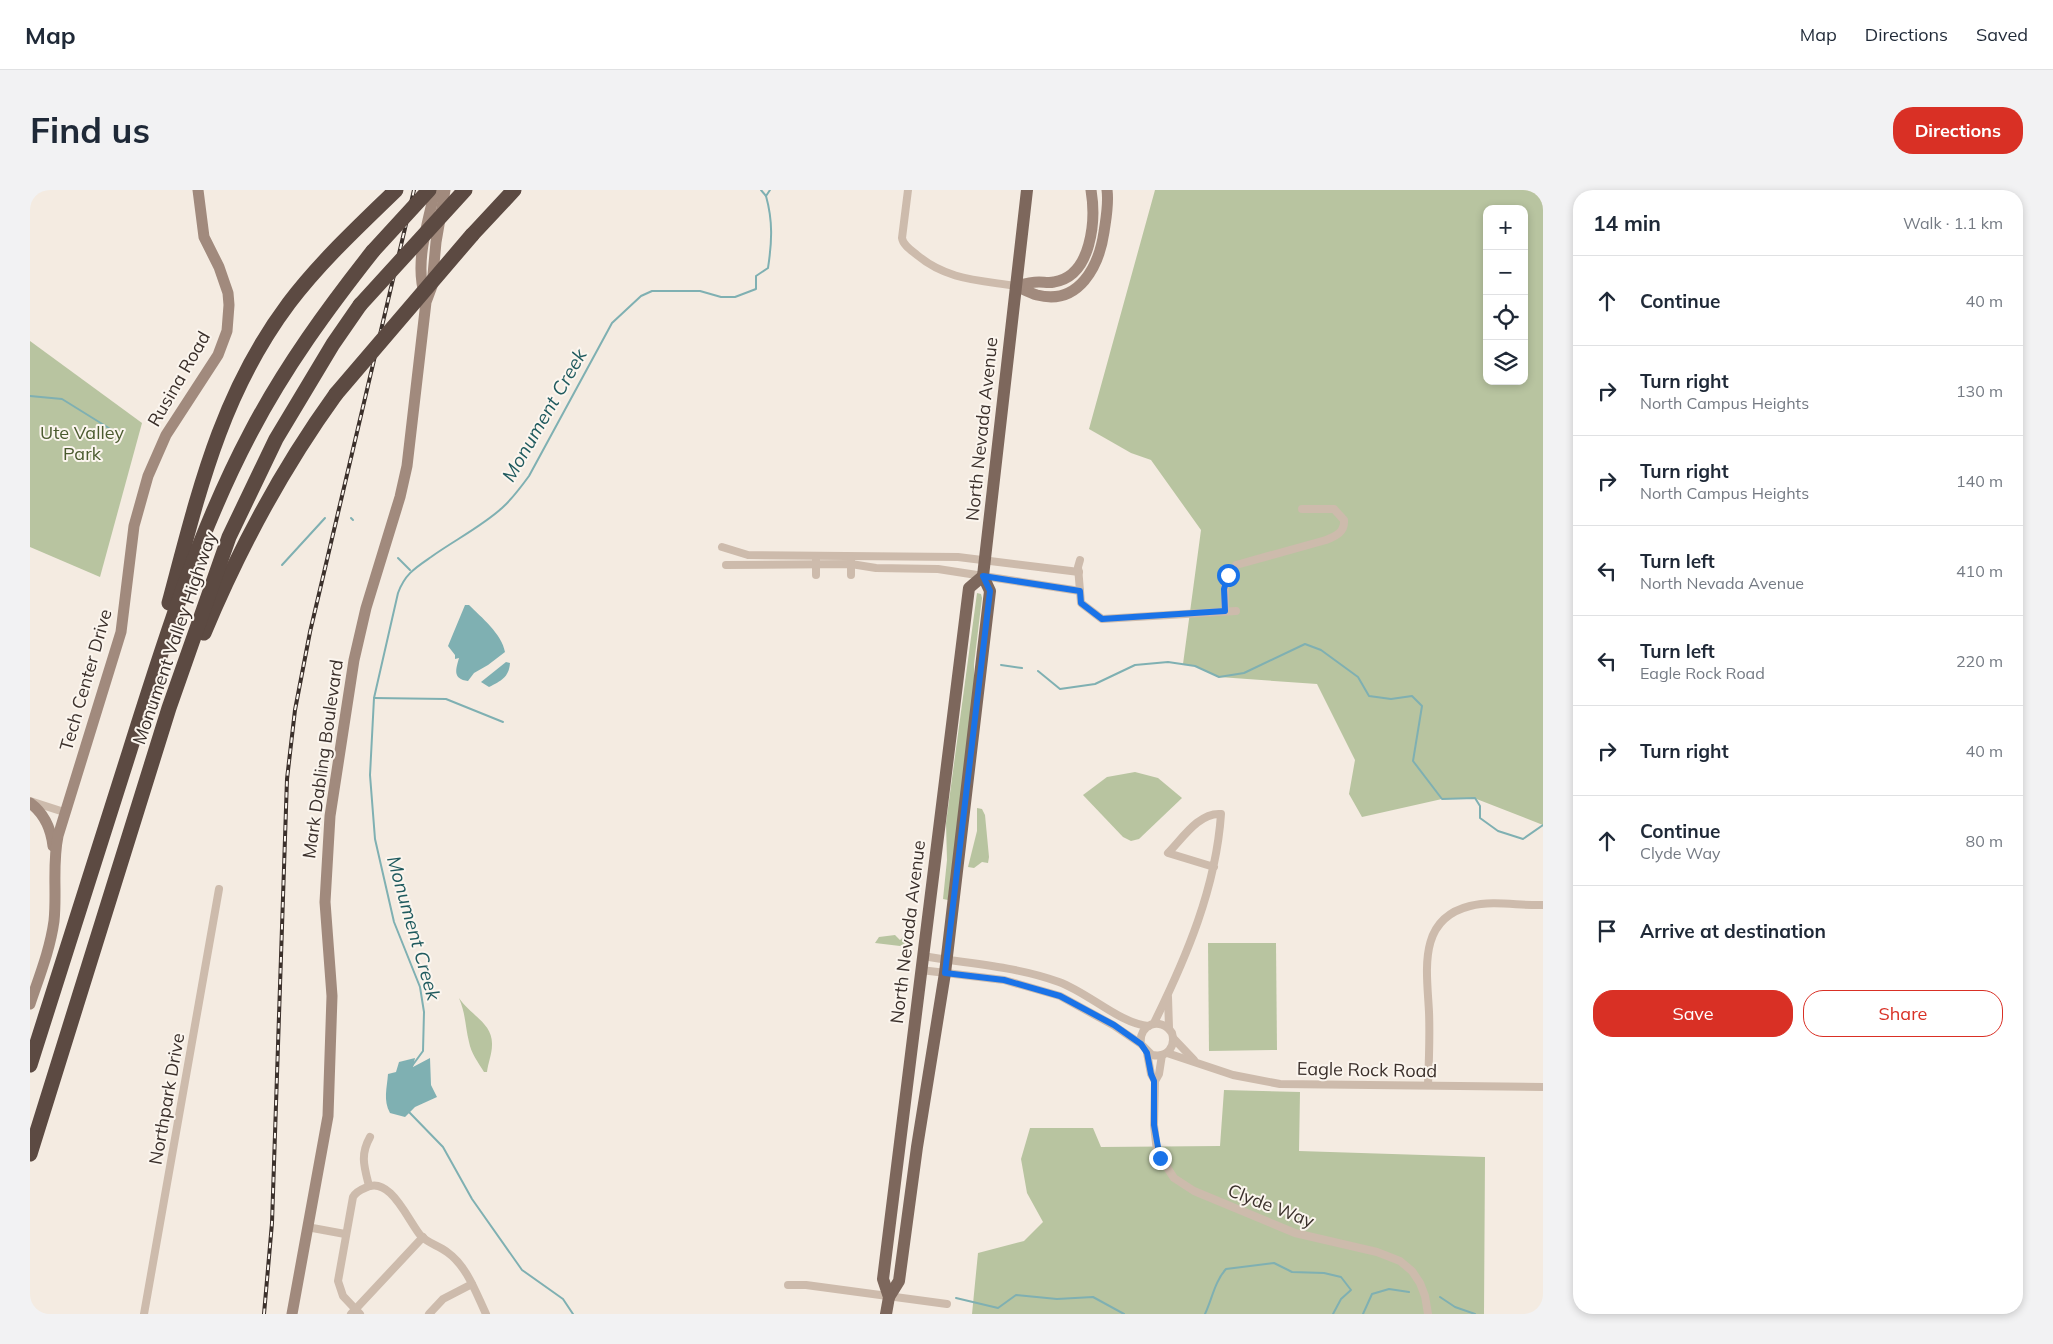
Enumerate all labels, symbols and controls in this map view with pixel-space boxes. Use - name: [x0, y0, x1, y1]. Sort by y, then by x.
- text: Map: [25, 20, 76, 50]
- text: Map: [1800, 23, 1837, 46]
- text: Directions: [1865, 23, 1948, 46]
- text: Saved: [1976, 23, 2028, 46]
- button: Directions: [1893, 107, 2023, 154]
- text: Find us: [30, 108, 150, 152]
- map controls: [1483, 205, 1528, 385]
- button: +: [1483, 205, 1528, 250]
- text: 14 min: [1593, 210, 1661, 236]
- text: Walk · 1.1 km: [1903, 213, 2003, 233]
- button: −: [1483, 250, 1528, 295]
- icon: ahead: [1593, 287, 1621, 315]
- text: Continue: [1640, 289, 1720, 313]
- text: 40 m: [1966, 291, 2003, 311]
- button: locate: [1483, 295, 1528, 340]
- street label: Rusina Road: [142, 327, 215, 431]
- street label: North Nevada Avenue: [960, 336, 1003, 522]
- button: layers: [1483, 340, 1528, 385]
- water label: Monument Creek: [496, 343, 592, 486]
- text: Turn right: [1640, 369, 1729, 393]
- icon: right: [1593, 377, 1621, 405]
- text: 130 m: [1956, 381, 2003, 401]
- text: North Campus Heights: [1640, 393, 1809, 413]
- park label: Ute Valley Park: [40, 421, 124, 465]
- text: Turn right: [1640, 459, 1729, 483]
- icon: right: [1593, 467, 1621, 495]
- text: 140 m: [1956, 471, 2003, 491]
- text: North Campus Heights: [1640, 483, 1809, 503]
- street label: Monument Valley Highway: [127, 528, 222, 747]
- text: Turn left: [1640, 549, 1715, 573]
- icon: left: [1593, 557, 1621, 585]
- text: 410 m: [1956, 561, 2003, 581]
- route start: [1217, 564, 1240, 587]
- text: North Nevada Avenue: [1640, 573, 1804, 593]
- street label: Tech Center Drive: [54, 606, 117, 753]
- text: Turn left: [1640, 639, 1715, 663]
- icon: left: [1593, 647, 1621, 675]
- text: 220 m: [1956, 651, 2003, 671]
- street label: Mark Dabling Boulevard: [297, 658, 348, 860]
- text: Eagle Rock Road: [1640, 663, 1765, 683]
- icon: right: [1593, 737, 1621, 765]
- text: Turn right: [1640, 739, 1729, 763]
- text: 40 m: [1966, 741, 2003, 761]
- text: Continue: [1640, 819, 1720, 843]
- icon: ahead: [1593, 827, 1621, 855]
- text: 80 m: [1966, 831, 2003, 851]
- street label: North Nevada Avenue: [885, 839, 930, 1025]
- text: Clyde Way: [1640, 843, 1721, 863]
- water label: Monument Creek: [382, 853, 446, 1004]
- icon: arrive: [1593, 917, 1621, 945]
- text: Arrive at destination: [1640, 919, 1826, 943]
- button: Save: [1593, 990, 1793, 1037]
- button: Share: [1803, 990, 2003, 1037]
- street label: Northpark Drive: [144, 1031, 189, 1166]
- street label: Eagle Rock Road: [1297, 1057, 1437, 1082]
- route end: [1149, 1147, 1172, 1170]
- street label: Clyde Way: [1225, 1179, 1318, 1233]

